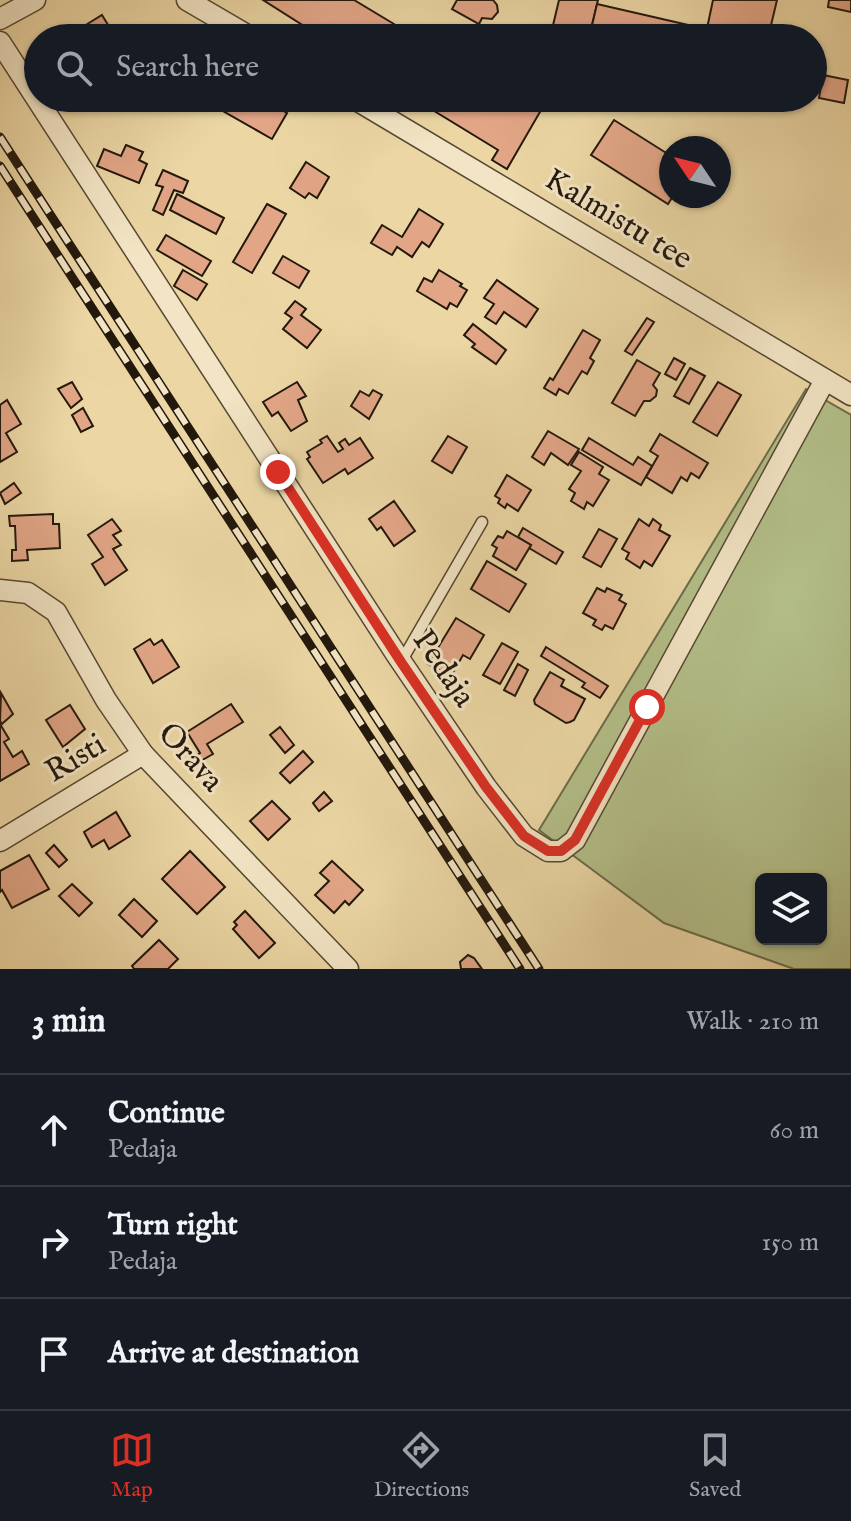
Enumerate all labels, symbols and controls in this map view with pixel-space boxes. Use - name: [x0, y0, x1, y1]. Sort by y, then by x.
- search box: [24, 24, 827, 112]
- icon: search: [52, 46, 96, 90]
- text: Search here: [116, 49, 259, 87]
- north arrow: [659, 136, 731, 208]
- street label: Kalmistu tee: [537, 160, 699, 280]
- route end: [260, 454, 296, 490]
- street label: Pedaja: [402, 622, 484, 716]
- route start: [629, 689, 665, 725]
- street label: Orava: [148, 715, 232, 801]
- street label: Risti: [38, 725, 114, 793]
- map controls: [755, 873, 827, 945]
- button: layers: [755, 873, 827, 945]
- text: 3 min: [32, 1000, 106, 1043]
- text: Walk · 210 m: [686, 1005, 819, 1038]
- text: Continue: [108, 1095, 225, 1133]
- icon: ahead: [32, 1108, 76, 1152]
- text: 60 m: [770, 1114, 819, 1147]
- text: Pedaja: [108, 1133, 177, 1166]
- text: Turn right: [108, 1207, 238, 1245]
- icon: right: [32, 1220, 76, 1264]
- text: 150 m: [761, 1226, 819, 1259]
- text: Pedaja: [108, 1245, 177, 1278]
- icon: arrive: [32, 1332, 76, 1376]
- text: Arrive at destination: [108, 1335, 359, 1373]
- tab: Map: [110, 1428, 154, 1504]
- tab: Directions: [374, 1428, 469, 1504]
- tab: Saved: [689, 1428, 741, 1504]

